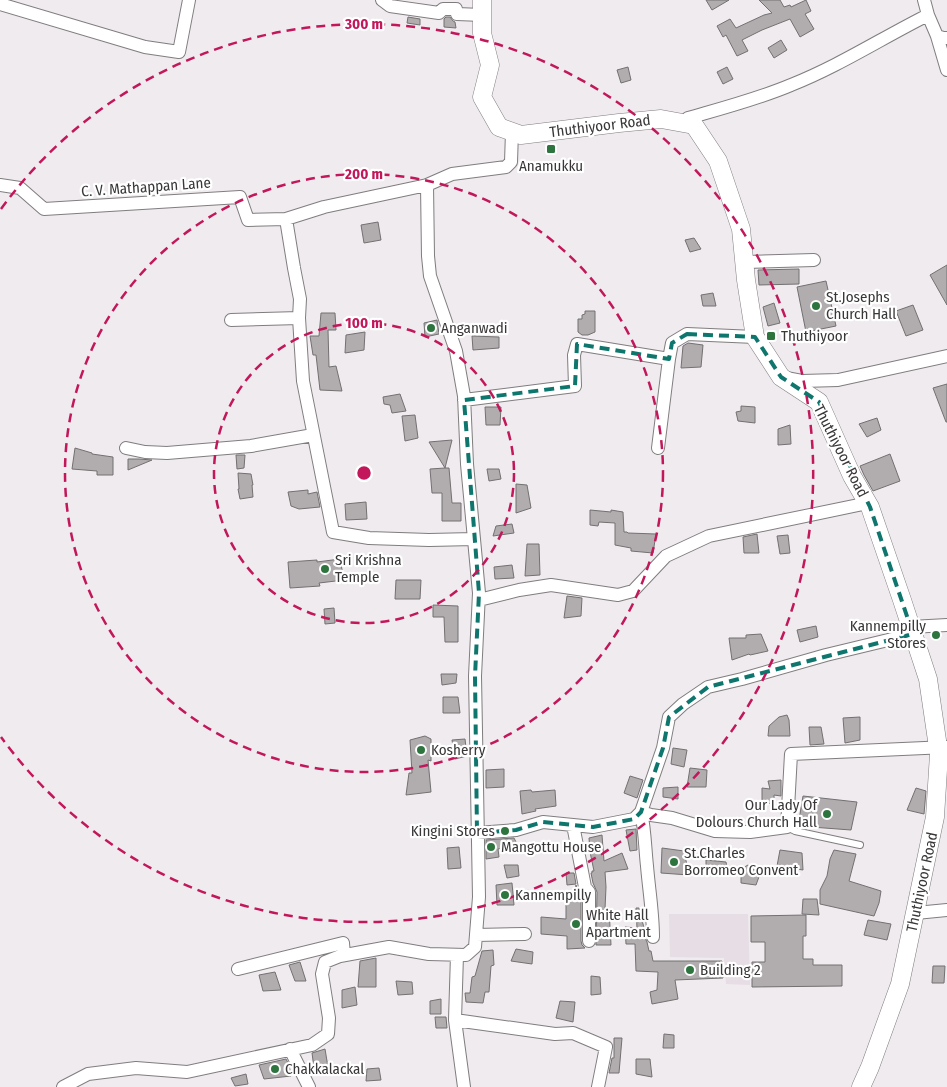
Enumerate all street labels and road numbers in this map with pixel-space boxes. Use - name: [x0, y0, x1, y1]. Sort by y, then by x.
- street label: Thuthiyoor Road: [549, 111, 651, 141]
- street label: C. V. Mathappan Lane: [81, 173, 211, 201]
- street label: Thuthiyoor Road: [810, 402, 872, 500]
- street label: Thuthiyoor Road: [903, 830, 941, 934]

